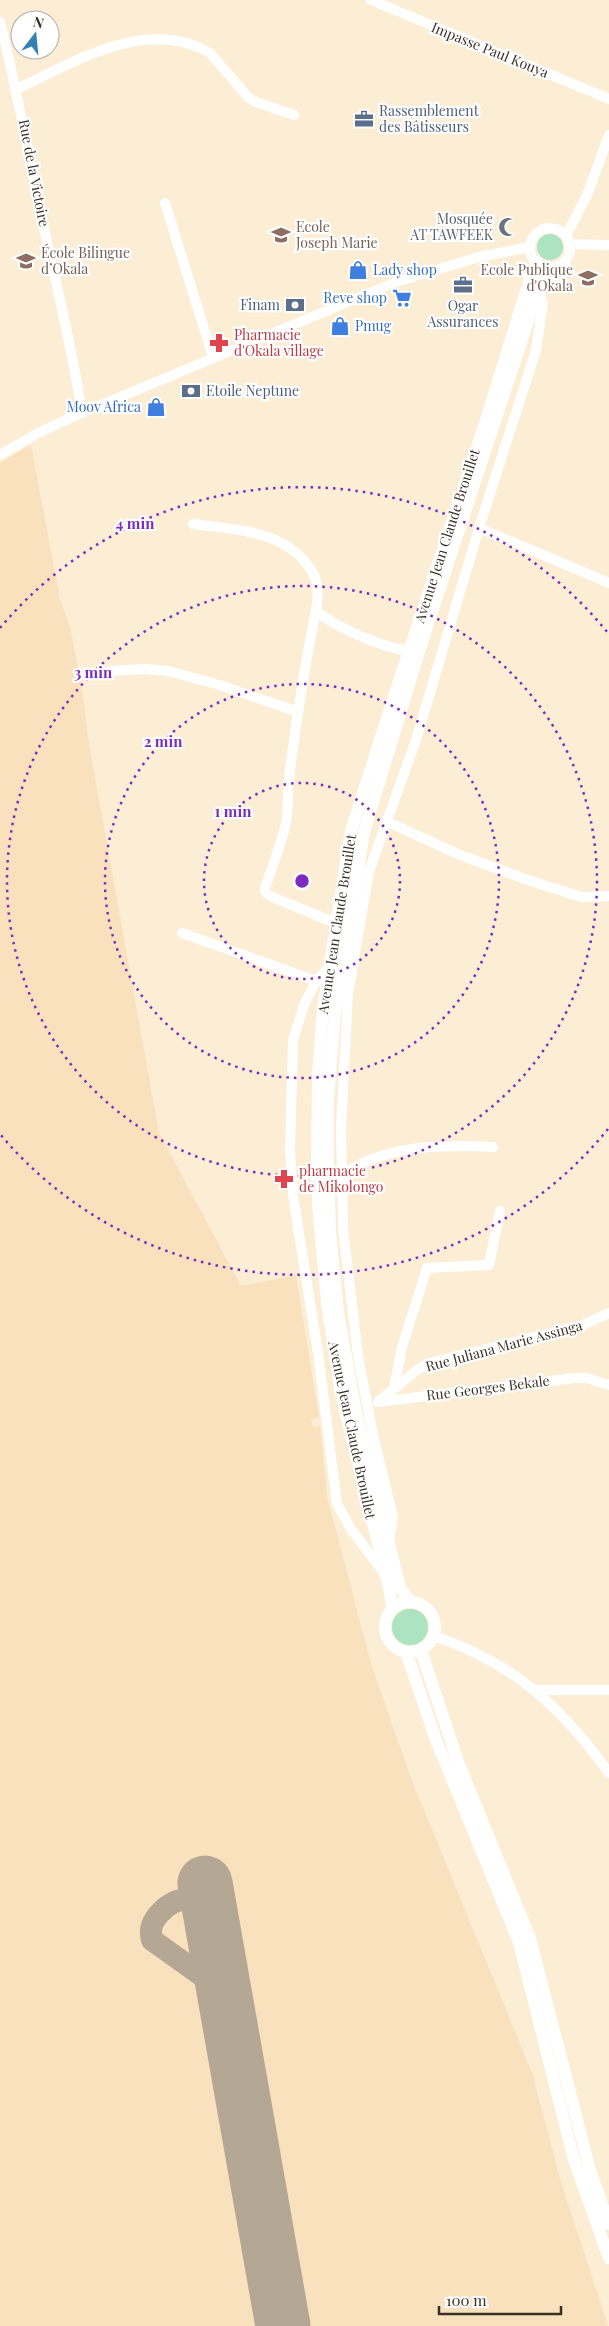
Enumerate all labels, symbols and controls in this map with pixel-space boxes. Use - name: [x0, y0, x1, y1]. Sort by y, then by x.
- north arrow: [10, 10, 60, 60]
- text: N: [31, 11, 46, 33]
- street label: Impasse Paul Kouya: [429, 17, 552, 82]
- place label: Rassemblement des Bâtisseurs: [379, 101, 480, 136]
- office icon: Rassemblement des Bâtisseurs: [353, 108, 375, 130]
- street label: Rue de la Victoire: [15, 118, 54, 228]
- place label: Mosquée AT TAWFEEK: [409, 209, 494, 244]
- mosque icon: Mosquée AT TAWFEEK: [497, 216, 519, 238]
- place label: Ecole Joseph Marie: [295, 217, 378, 252]
- school or university icon: Ecole Joseph Marie: [270, 224, 292, 246]
- place label: École Bilingue d’Okala: [41, 243, 130, 278]
- school or university icon: École Bilingue d’Okala: [15, 250, 37, 272]
- shop icon: Lady shop: [347, 259, 369, 281]
- place label: Lady shop: [373, 260, 437, 279]
- place label: Ecole Publique d'Okala: [480, 260, 573, 295]
- school or university icon: Ecole Publique d'Okala: [577, 267, 599, 289]
- office icon: Ogar Assurances: [452, 274, 474, 296]
- supermarket icon: Reve shop: [391, 287, 413, 309]
- place label: Reve shop: [323, 288, 387, 307]
- bank icon: Finam: [284, 294, 306, 316]
- place label: Finam: [240, 295, 281, 314]
- place label: Ogar Assurances: [426, 296, 499, 331]
- shop icon: Pmug: [329, 315, 351, 337]
- place label: Pmug: [355, 316, 392, 335]
- place label: Pharmacie d'Okala village: [234, 325, 324, 360]
- pharmacy icon: Pharmacie d'Okala village: [208, 332, 230, 354]
- bank icon: Etoile Neptune: [180, 380, 202, 402]
- place label: Etoile Neptune: [206, 381, 299, 400]
- shop icon: Moov Africa: [145, 396, 167, 418]
- place label: Moov Africa: [67, 397, 141, 416]
- street label: Avenue Jean Claude Brouillet: [409, 445, 484, 626]
- text: 4 min: [116, 513, 155, 533]
- text: 3 min: [74, 662, 113, 682]
- text: 2 min: [144, 731, 183, 751]
- text: 1 min: [215, 801, 252, 821]
- street label: Avenue Jean Claude Brouillet: [313, 832, 360, 1016]
- centre of rings: [293, 872, 311, 890]
- place label: pharmacie de Mikolongo: [299, 1161, 384, 1196]
- pharmacy icon: pharmacie de Mikolongo: [273, 1168, 295, 1190]
- street label: Rue Juliana Marie Assinga: [423, 1315, 584, 1376]
- street label: Avenue Jean Claude Brouillet: [324, 1338, 381, 1522]
- street label: Rue Georges Bekale: [425, 1371, 551, 1404]
- scale bar: [439, 2284, 562, 2316]
- text: 100 m: [446, 2290, 487, 2310]

